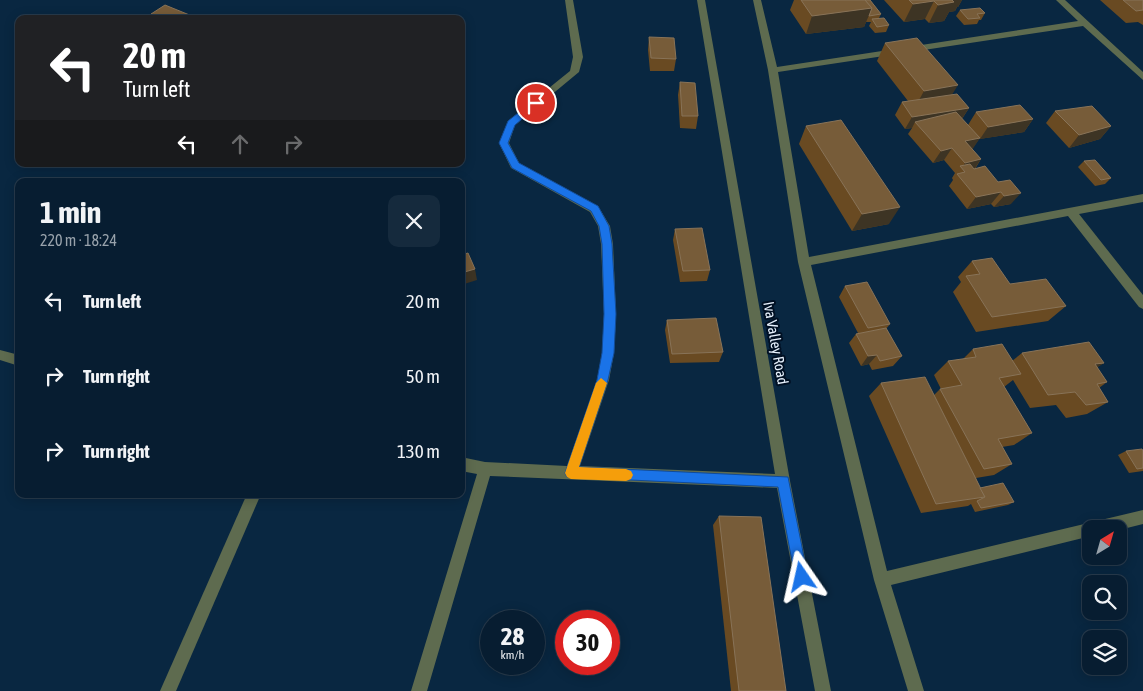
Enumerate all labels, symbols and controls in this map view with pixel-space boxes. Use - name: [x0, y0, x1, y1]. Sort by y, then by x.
- icon: left: [40, 35, 105, 100]
- text: 20 m: [123, 35, 186, 75]
- text: Turn left: [123, 76, 190, 102]
- pin: [515, 82, 557, 124]
- icon: arrive: [522, 89, 550, 117]
- icon: left: [173, 130, 201, 158]
- icon: ahead: [226, 130, 254, 158]
- icon: right: [279, 130, 307, 158]
- text: 1 min: [40, 195, 101, 229]
- button: close: [388, 195, 440, 247]
- text: 220 m · 18:24: [40, 231, 117, 249]
- icon: left: [40, 287, 68, 315]
- text: Turn left: [83, 290, 141, 312]
- text: 20 m: [406, 290, 440, 312]
- street label: Iva Valley Road: [760, 300, 792, 386]
- icon: right: [40, 362, 68, 390]
- text: Turn right: [83, 365, 150, 387]
- text: 50 m: [406, 365, 440, 387]
- icon: right: [40, 437, 68, 465]
- text: Turn right: [83, 440, 150, 462]
- text: 130 m: [397, 440, 440, 462]
- north arrow: [1082, 520, 1128, 565]
- map controls: [1082, 520, 1127, 675]
- position arrow: [775, 550, 827, 602]
- button: search: [1082, 575, 1127, 620]
- speed limit sign: 30: [555, 610, 620, 675]
- text: 28: [501, 622, 524, 650]
- button: layers: [1082, 630, 1127, 675]
- text: km/h: [501, 648, 524, 662]

